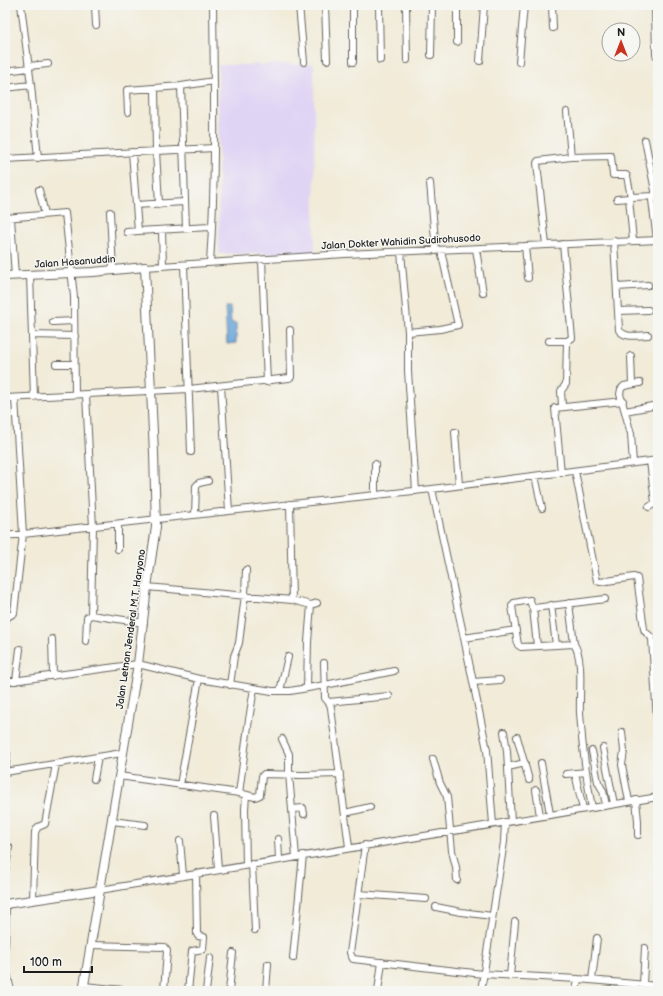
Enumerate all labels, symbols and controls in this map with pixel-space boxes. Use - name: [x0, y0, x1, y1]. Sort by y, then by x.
- north arrow: [601, 22, 641, 62]
- text: N: [617, 26, 625, 39]
- street label: Jalan Dokter Wahidin Sudirohusodo: [321, 232, 481, 252]
- street label: Jalan Hasanuddin: [34, 253, 116, 271]
- street label: Jalan Letnan Jenderal M.T. Haryono: [114, 548, 148, 710]
- scale bar: [24, 948, 92, 974]
- text: 100 m: [30, 955, 62, 970]

